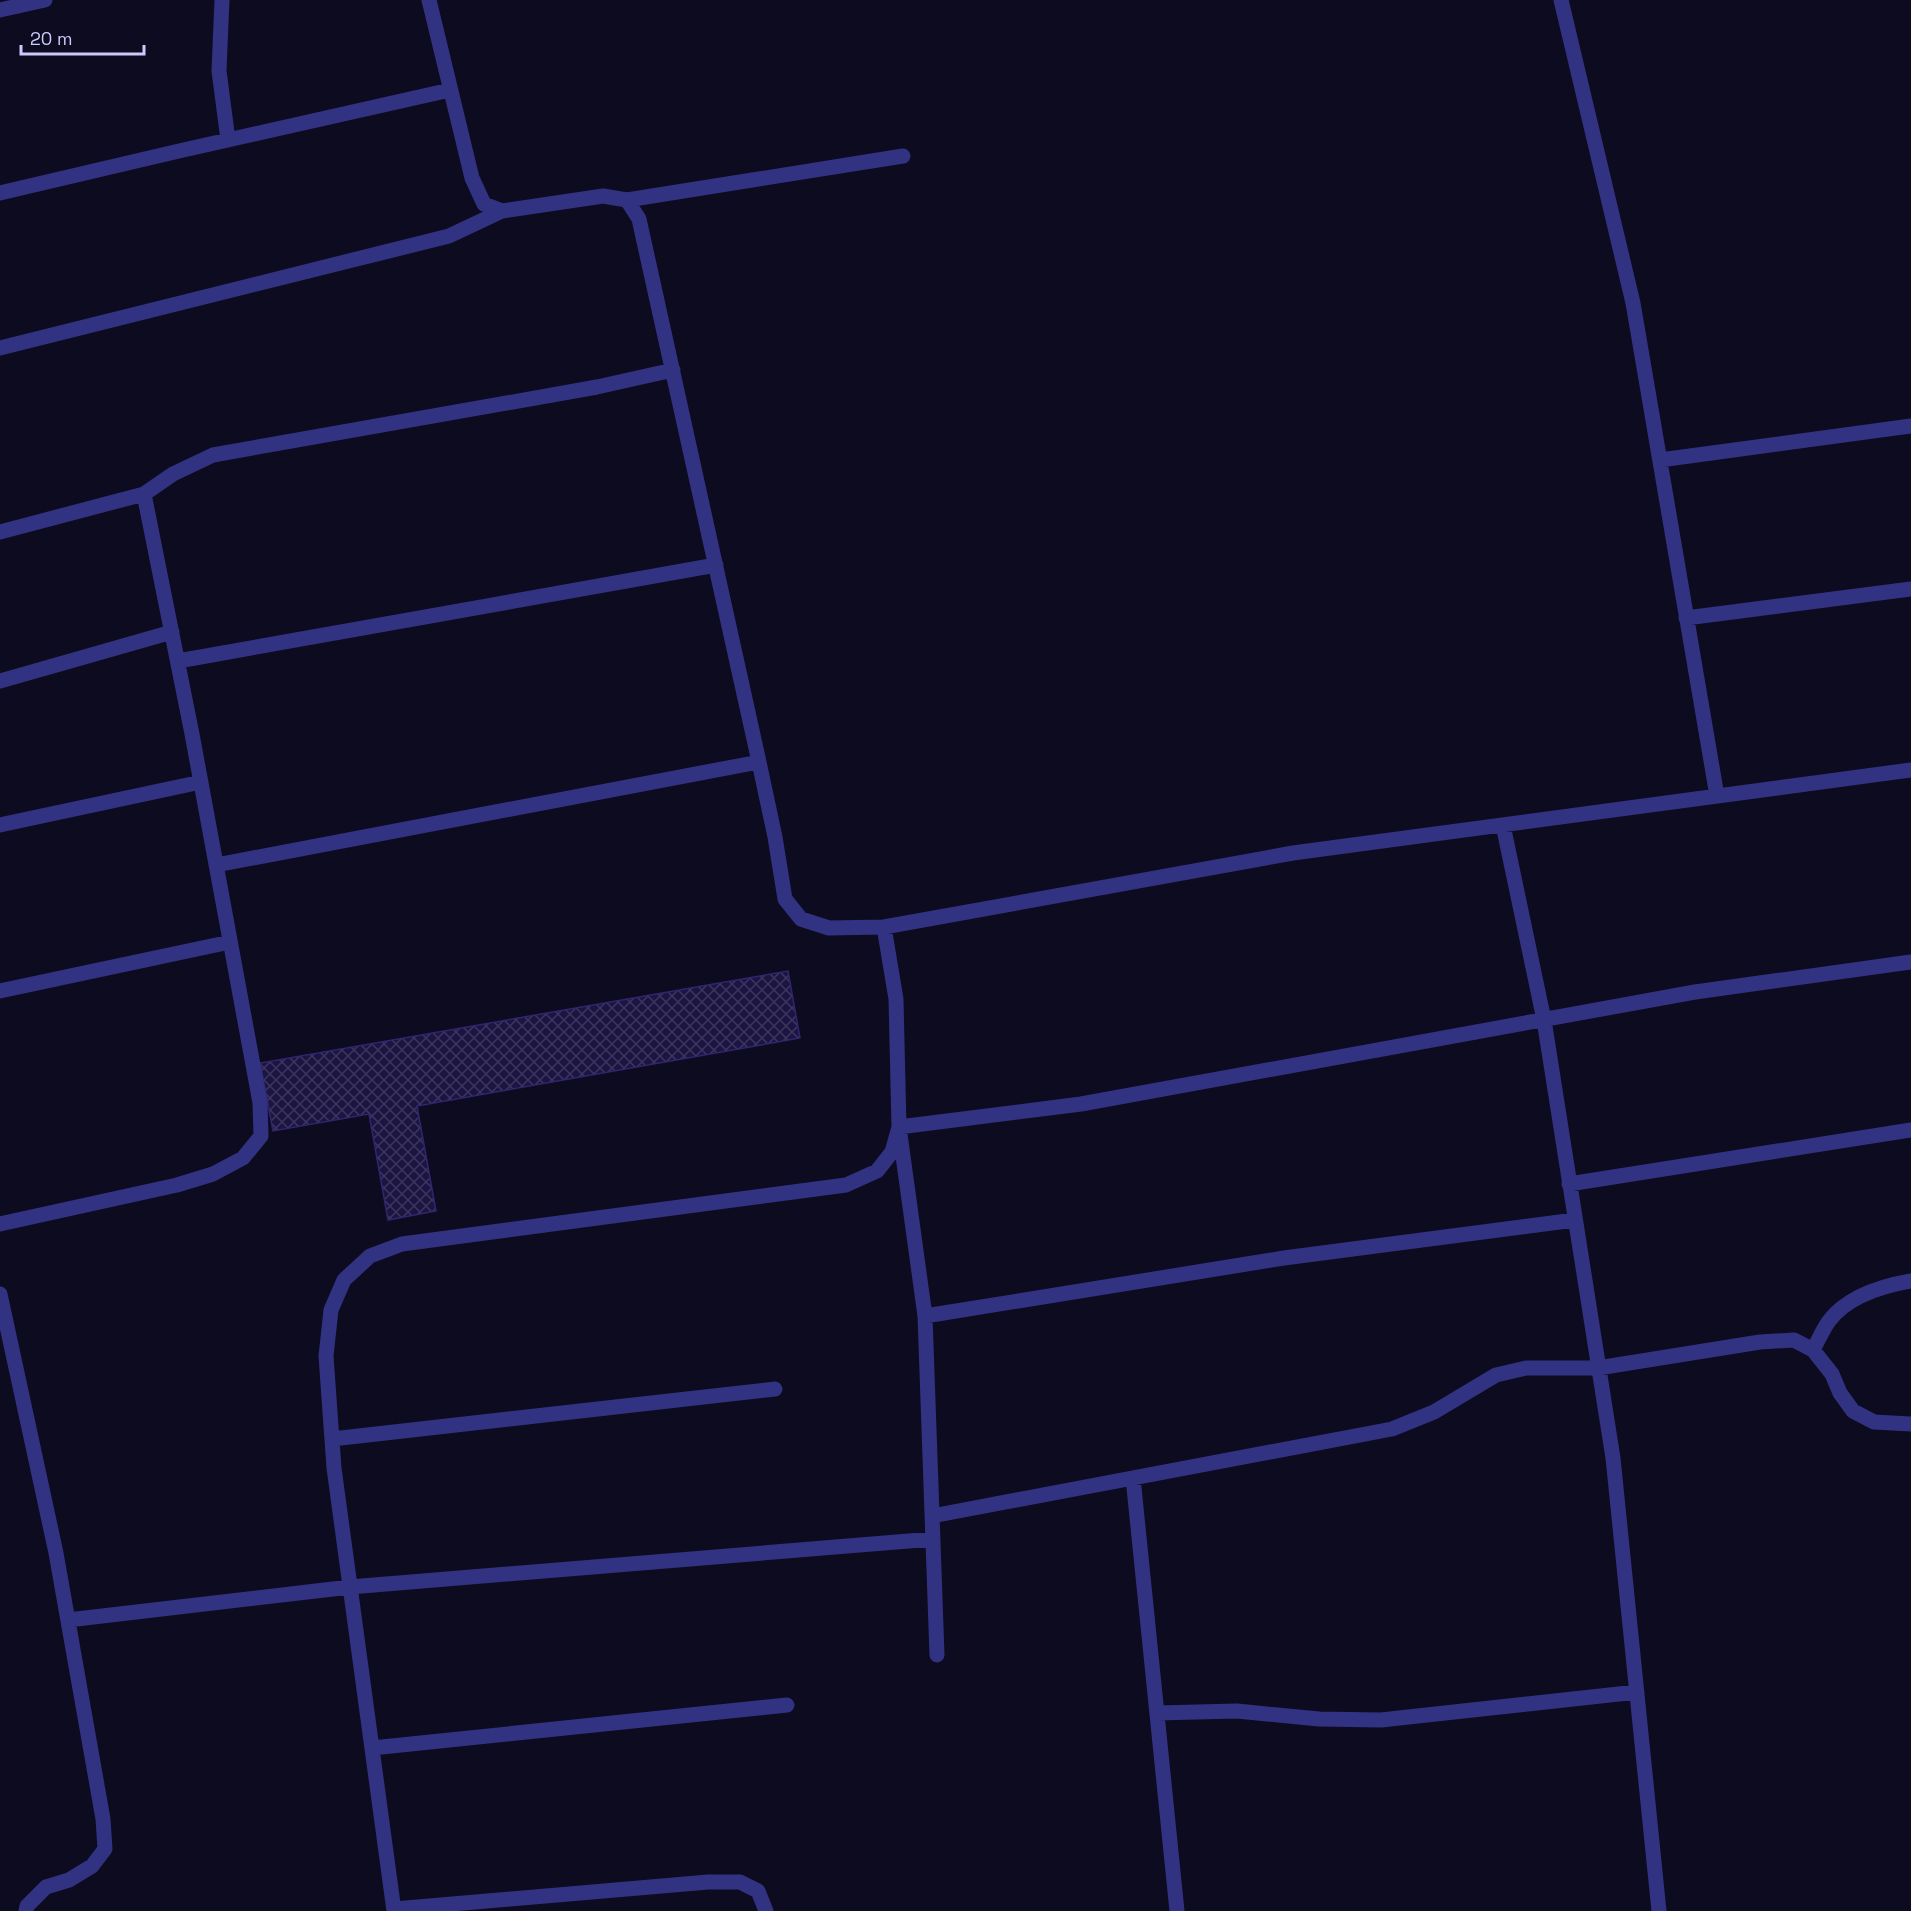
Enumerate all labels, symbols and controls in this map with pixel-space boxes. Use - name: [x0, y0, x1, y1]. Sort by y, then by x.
- scale bar: [21, 18, 144, 56]
- text: 20 m: [30, 27, 73, 50]

